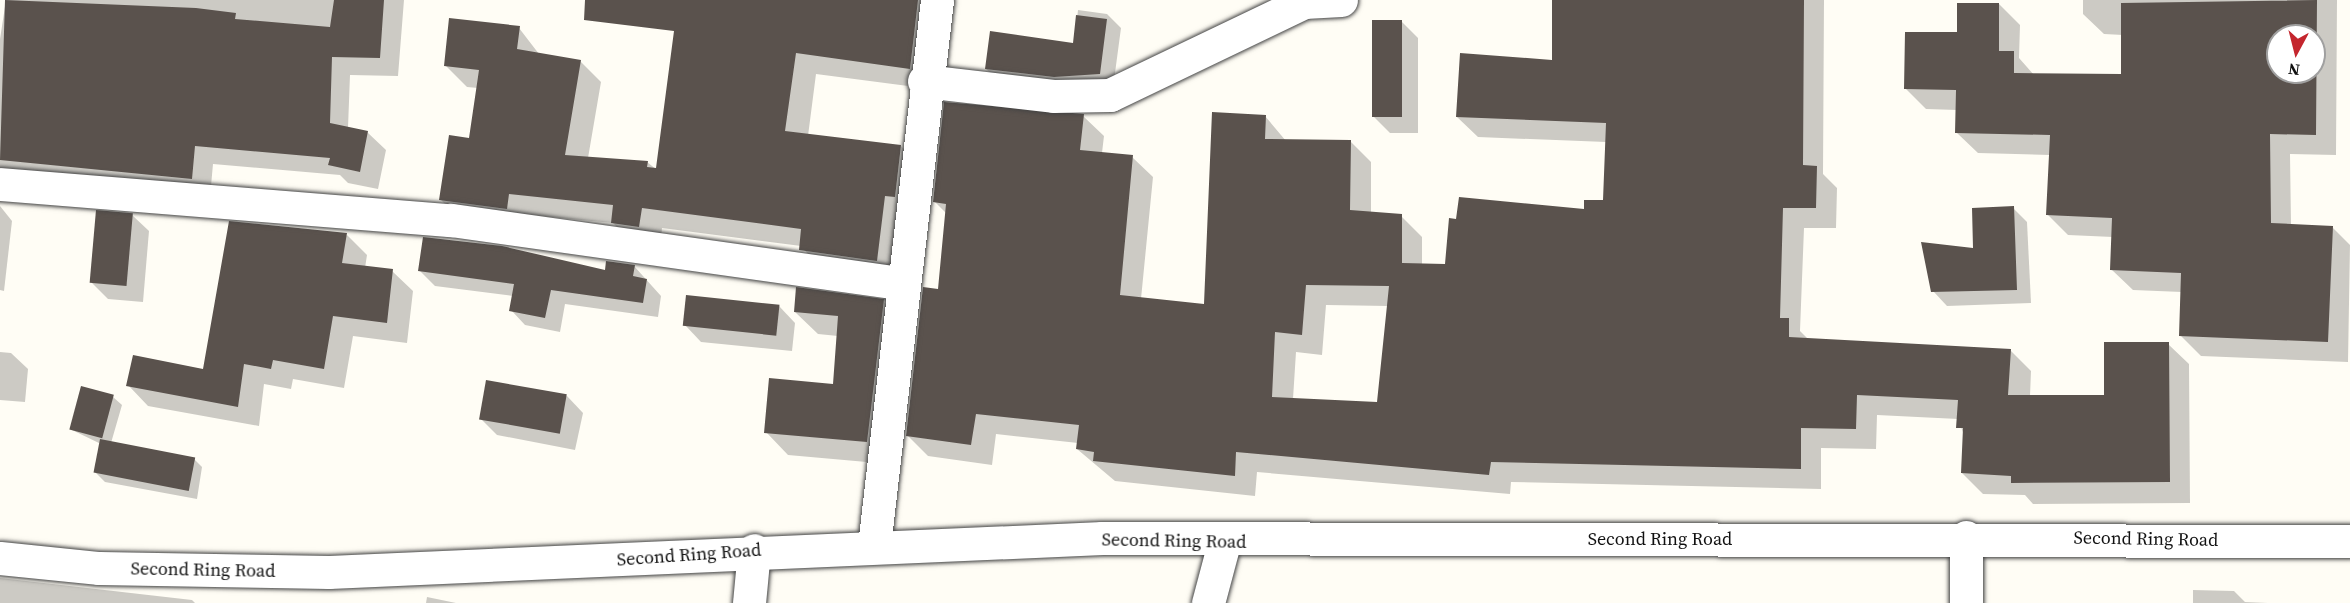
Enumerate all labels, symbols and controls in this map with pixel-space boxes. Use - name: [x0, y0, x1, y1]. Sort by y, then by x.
- north arrow: [2266, 24, 2326, 84]
- text: N: [2287, 58, 2301, 82]
- street label: Second Ring Road: [2073, 527, 2219, 551]
- street label: Second Ring Road: [1588, 528, 1732, 550]
- street label: Second Ring Road: [1101, 529, 1247, 553]
- street label: Second Ring Road: [616, 539, 762, 571]
- street label: Second Ring Road: [130, 558, 276, 582]

